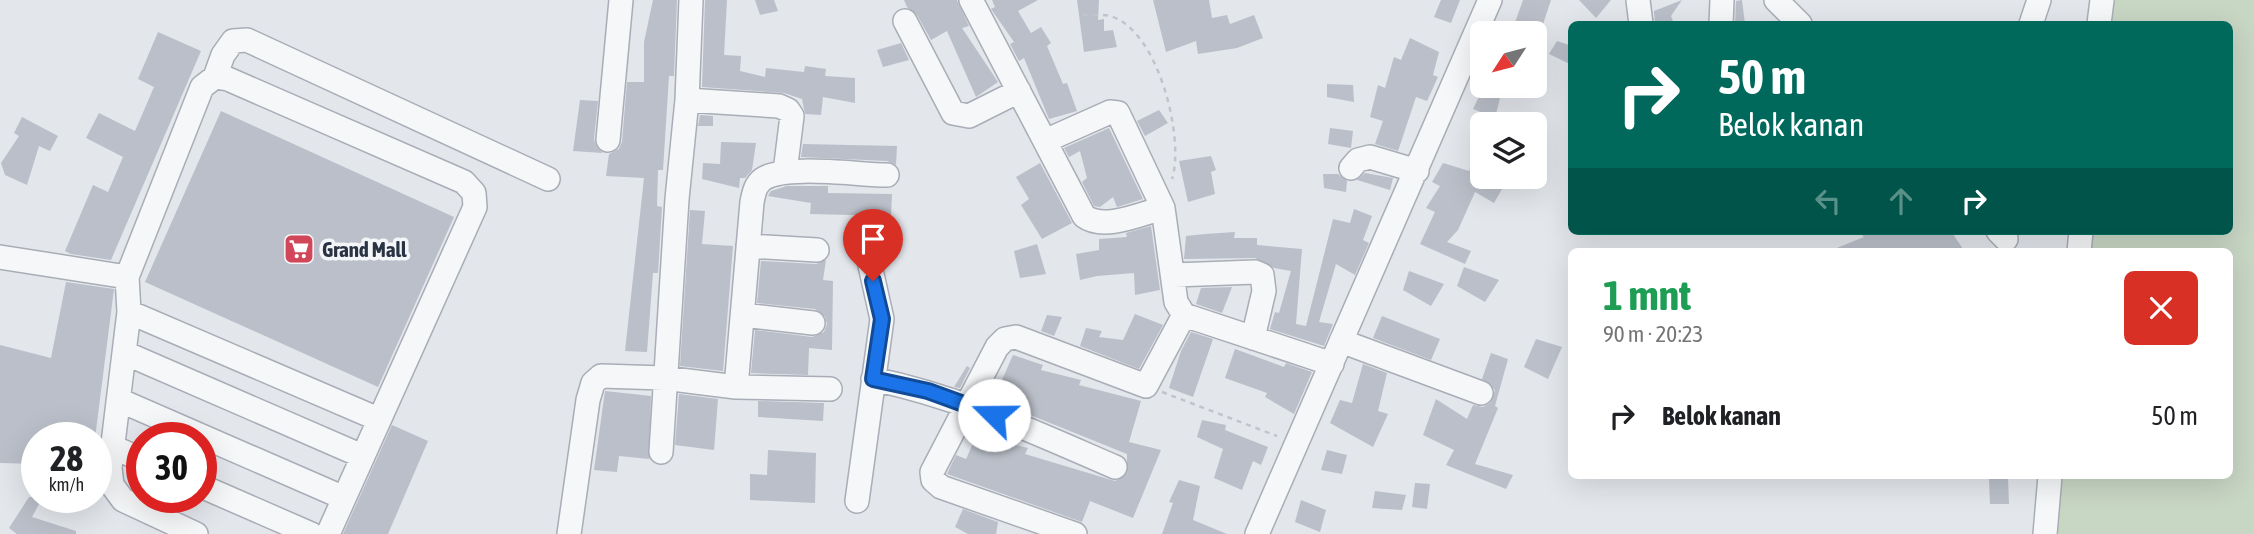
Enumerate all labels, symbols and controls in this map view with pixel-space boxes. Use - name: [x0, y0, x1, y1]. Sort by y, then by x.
- north arrow: [1470, 21, 1547, 98]
- map controls: [1470, 21, 1547, 189]
- text: 50 m: [1718, 48, 1806, 104]
- icon: right: [1603, 49, 1694, 140]
- text: Belok kanan: [1718, 106, 1864, 143]
- button: layers: [1470, 112, 1547, 189]
- icon: left: [1809, 182, 1847, 220]
- icon: ahead: [1882, 182, 1920, 220]
- icon: right: [1955, 182, 1993, 220]
- pin: [843, 209, 903, 281]
- icon: arrive: [854, 220, 892, 258]
- supermarket icon: Grand Mall: [282, 232, 316, 266]
- place label: Grand Mall: [322, 237, 407, 261]
- text: 1 mnt: [1603, 271, 1691, 319]
- button: close: [2124, 271, 2198, 345]
- text: 90 m · 20:23: [1603, 321, 1703, 347]
- position arrow: [957, 378, 1031, 452]
- icon: right: [1603, 397, 1641, 435]
- text: Belok kanan: [1662, 401, 1781, 431]
- text: 50 m: [2151, 401, 2198, 431]
- speed limit sign: 30: [126, 422, 217, 513]
- text: 28: [50, 438, 83, 478]
- text: km/h: [49, 474, 84, 495]

